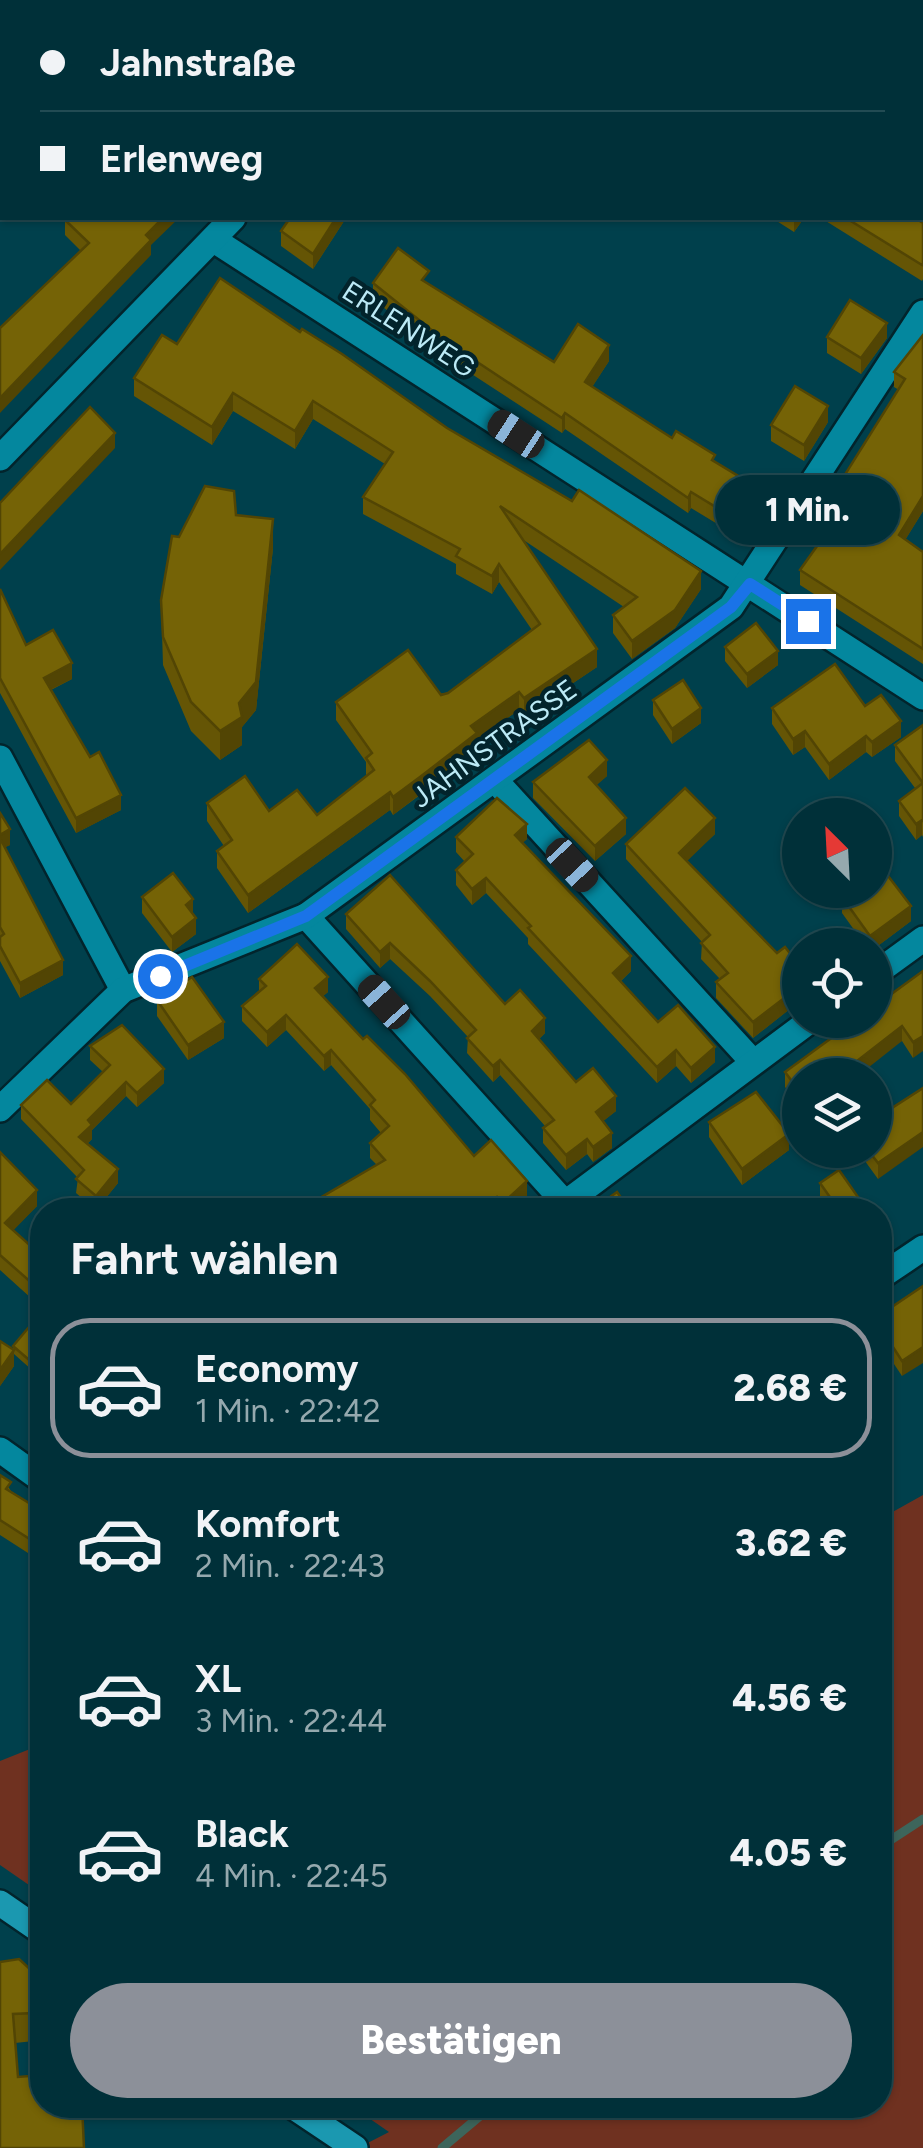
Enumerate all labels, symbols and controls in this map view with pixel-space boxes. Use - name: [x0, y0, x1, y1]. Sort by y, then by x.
- text: Jahnstraße: [100, 40, 295, 86]
- text: Erlenweg: [100, 136, 263, 182]
- street label: ERLENWEG: [336, 273, 482, 385]
- car: [483, 405, 549, 463]
- callout: 1 Min.: [716, 476, 900, 546]
- text: 1 Min.: [765, 491, 850, 529]
- route end: [786, 599, 831, 644]
- street label: JAHNSTRASSE: [405, 672, 583, 814]
- north arrow: [782, 798, 892, 908]
- map controls: [782, 798, 892, 1168]
- car: [541, 833, 603, 897]
- button: locate: [782, 928, 892, 1038]
- route start: [138, 954, 183, 999]
- car: [353, 970, 415, 1034]
- button: layers: [782, 1058, 892, 1168]
- text: Fahrt wählen: [70, 1231, 339, 1285]
- icon: car: [75, 1343, 165, 1433]
- text: Economy: [195, 1346, 358, 1392]
- text: 2.68 €: [733, 1365, 847, 1411]
- text: 1 Min. · 22:42: [195, 1392, 381, 1430]
- icon: car: [75, 1498, 165, 1588]
- text: Komfort: [195, 1501, 341, 1547]
- text: 3.62 €: [735, 1520, 847, 1566]
- text: 2 Min. · 22:43: [195, 1547, 385, 1585]
- icon: car: [75, 1653, 165, 1743]
- text: XL: [195, 1656, 241, 1702]
- text: 4.56 €: [732, 1675, 847, 1721]
- text: 3 Min. · 22:44: [195, 1702, 387, 1740]
- icon: car: [75, 1808, 165, 1898]
- text: Black: [195, 1811, 289, 1857]
- text: 4.05 €: [730, 1830, 847, 1876]
- text: 4 Min. · 22:45: [195, 1857, 388, 1895]
- button: Bestätigen: [70, 1983, 852, 2098]

